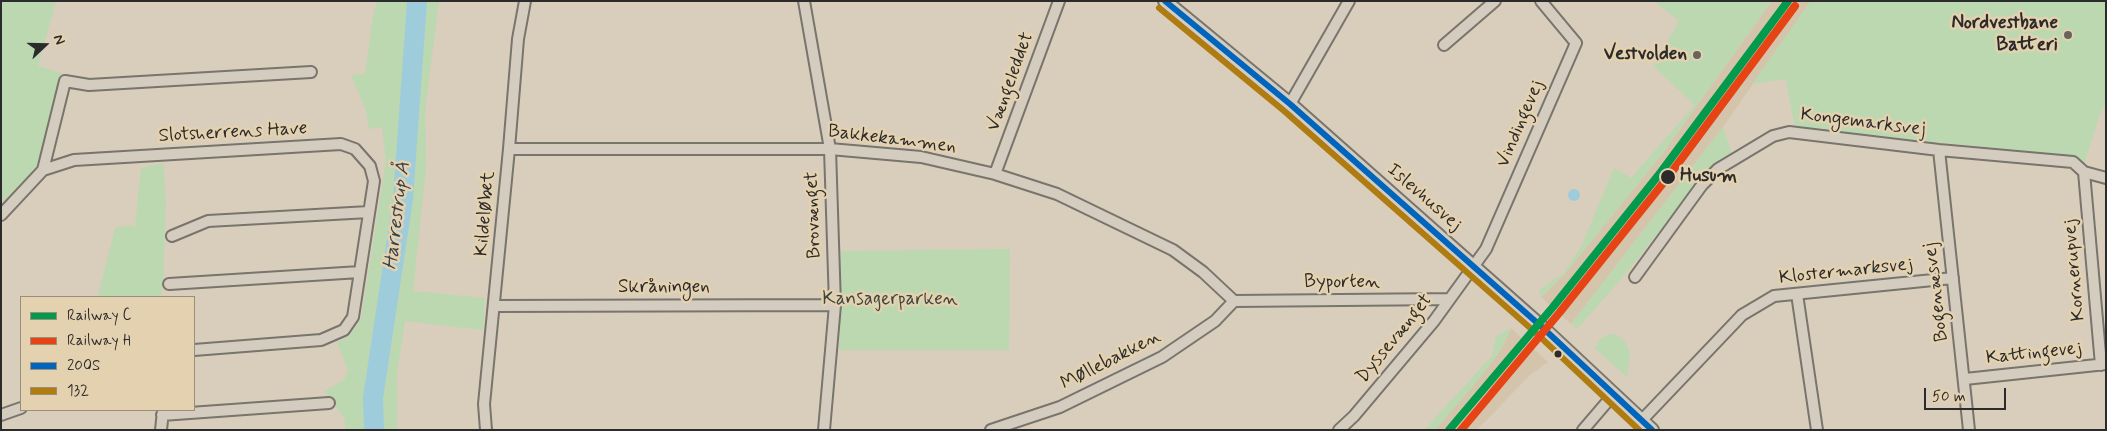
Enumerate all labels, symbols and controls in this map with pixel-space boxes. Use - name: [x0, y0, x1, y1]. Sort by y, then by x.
- place label: Nordvestbane Batteri: [1952, 13, 2058, 57]
- north arrow: [20, 20, 70, 70]
- street label: Vængeleddet: [983, 29, 1039, 135]
- marker: Nordvestbane Batteri: [2062, 29, 2074, 41]
- text: N: [49, 32, 69, 47]
- place label: Vestvolden: [1604, 44, 1687, 66]
- marker: Vestvolden: [1691, 49, 1703, 61]
- street label: Vindingevej: [1492, 77, 1550, 171]
- street label: Kongemarksvej: [1799, 104, 1927, 142]
- street label: Slotsherrens Have: [158, 118, 308, 148]
- street label: Bakkekammen: [827, 121, 957, 159]
- street label: Islevhusvej: [1382, 159, 1466, 237]
- water label: Harrestrup Å: [379, 161, 417, 271]
- place label: Husum: [1680, 166, 1737, 188]
- marker: Husum: [1659, 168, 1677, 186]
- street label: Kildeløbet: [471, 171, 501, 257]
- street label: Brovænget: [801, 171, 827, 259]
- street label: Kornerupvej: [2059, 218, 2091, 322]
- street label: Bogenæsvej: [1920, 241, 1954, 343]
- street label: Klostermarksvej: [1778, 254, 1914, 290]
- street label: Byporten: [1304, 272, 1380, 294]
- street label: Skråningen: [618, 277, 710, 299]
- park label: Kansagerparken: [822, 289, 958, 311]
- street label: Dyssevænget: [1352, 290, 1438, 388]
- legend: [20, 296, 195, 411]
- text: Railway C: [67, 306, 131, 326]
- street label: Møllebakken: [1057, 326, 1165, 396]
- text: Railway H: [67, 331, 131, 351]
- street label: Kattingevej: [1985, 338, 2083, 370]
- unlabelled marker: [1553, 349, 1563, 359]
- text: 200S: [67, 356, 100, 376]
- scale bar: [1927, 378, 2010, 410]
- text: 132: [67, 381, 89, 401]
- text: 50 m: [1932, 387, 1966, 407]

